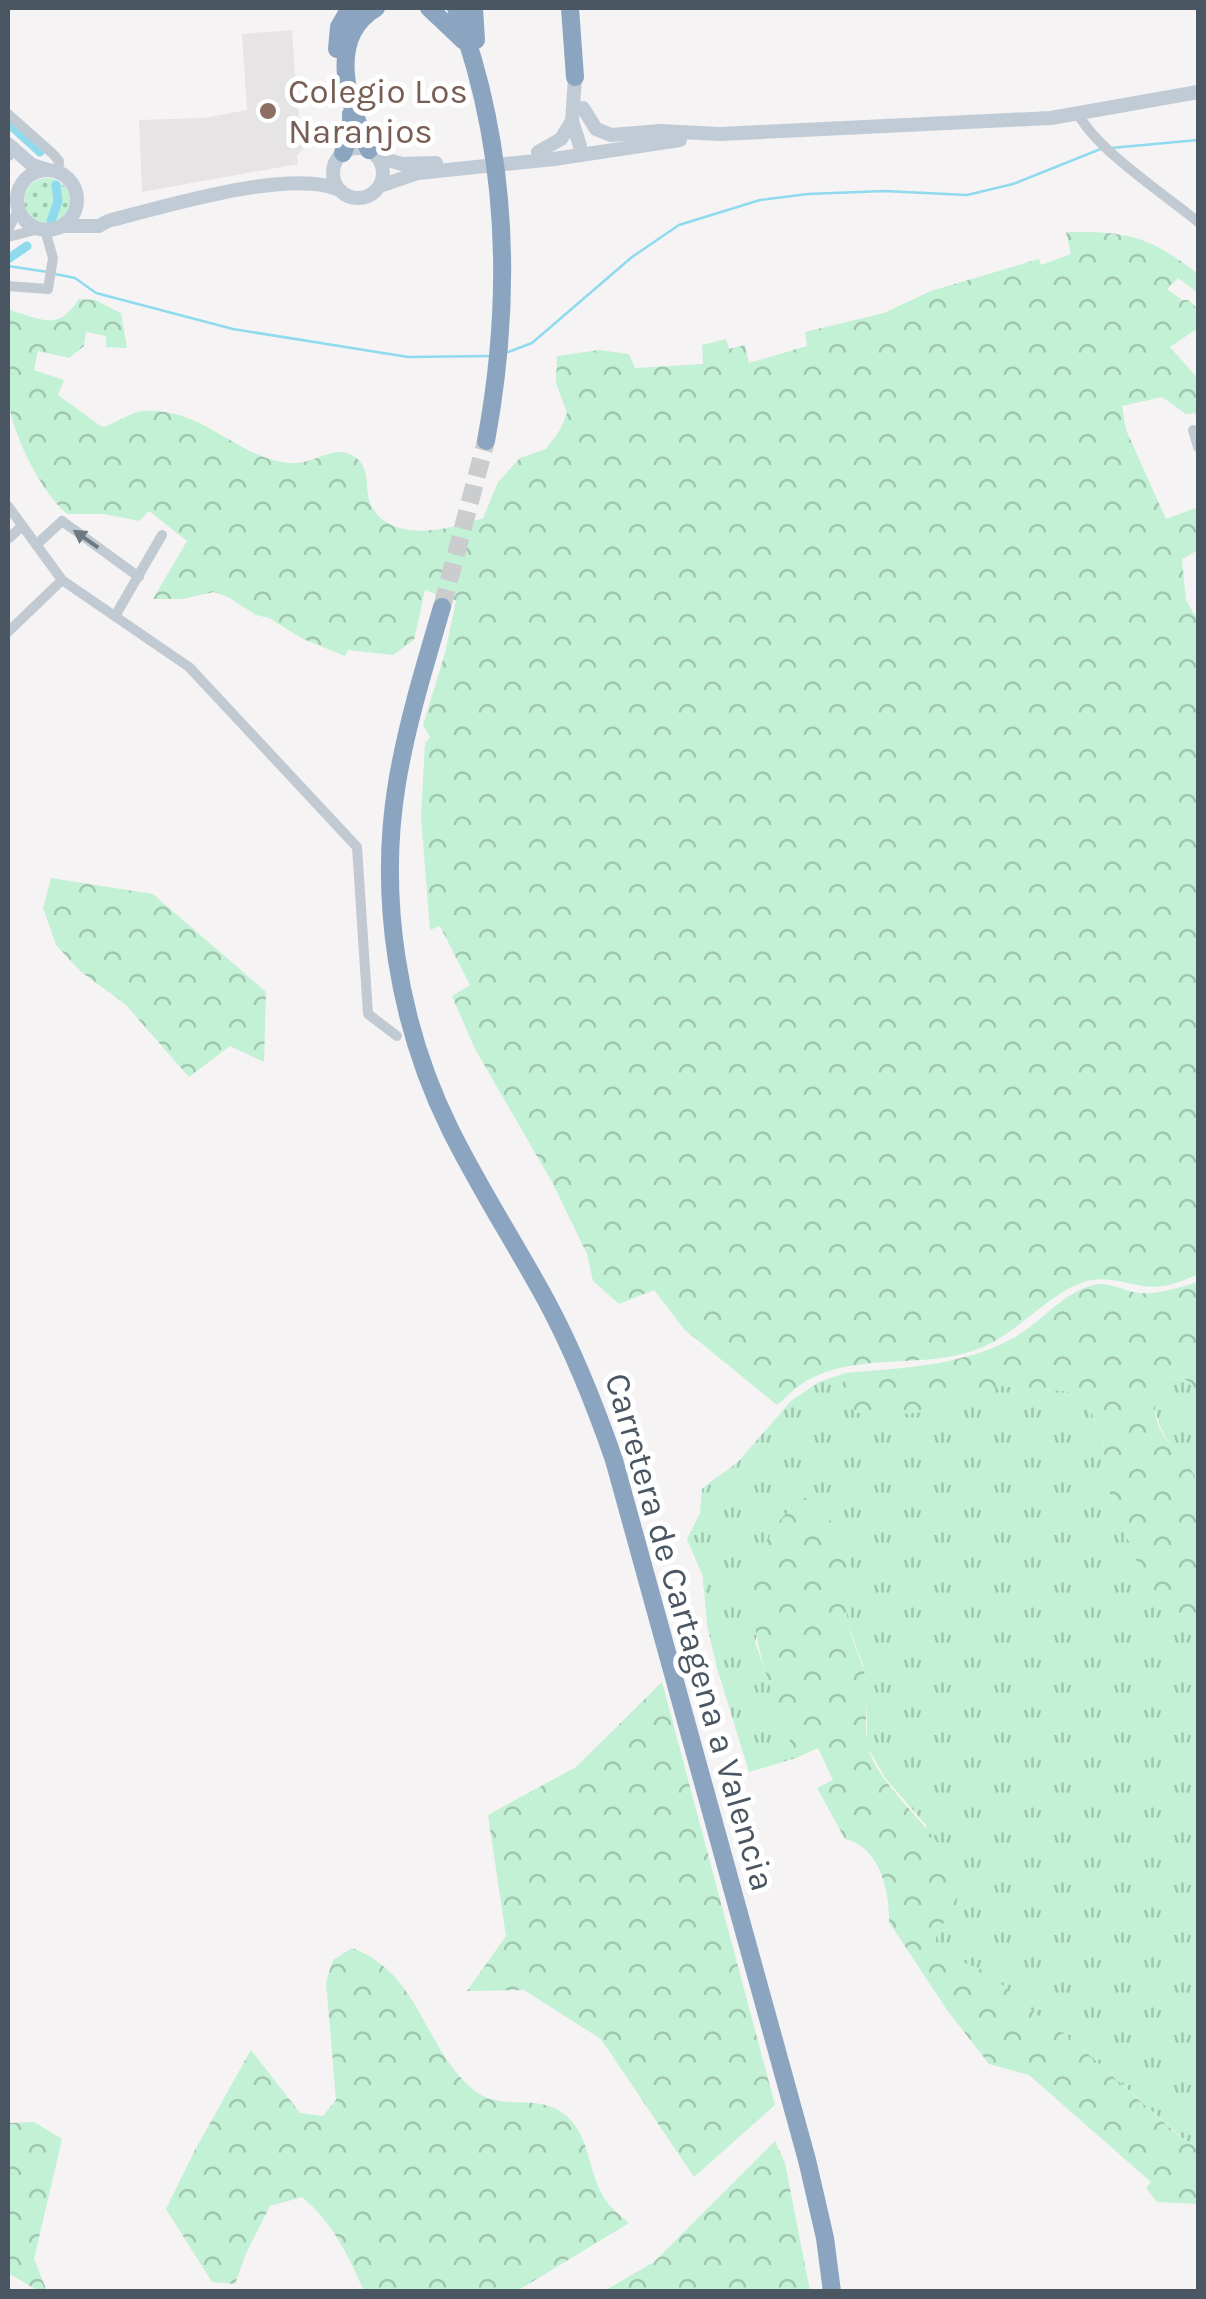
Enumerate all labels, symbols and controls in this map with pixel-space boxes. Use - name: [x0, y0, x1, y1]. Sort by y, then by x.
- place label: Colegio Los Naranjos: [288, 71, 468, 152]
- marker: Colegio Los Naranjos: [257, 100, 279, 122]
- one-way arrow: [73, 530, 99, 549]
- street label: Carretera de Cartagena a Valencia: [596, 1368, 784, 1896]

